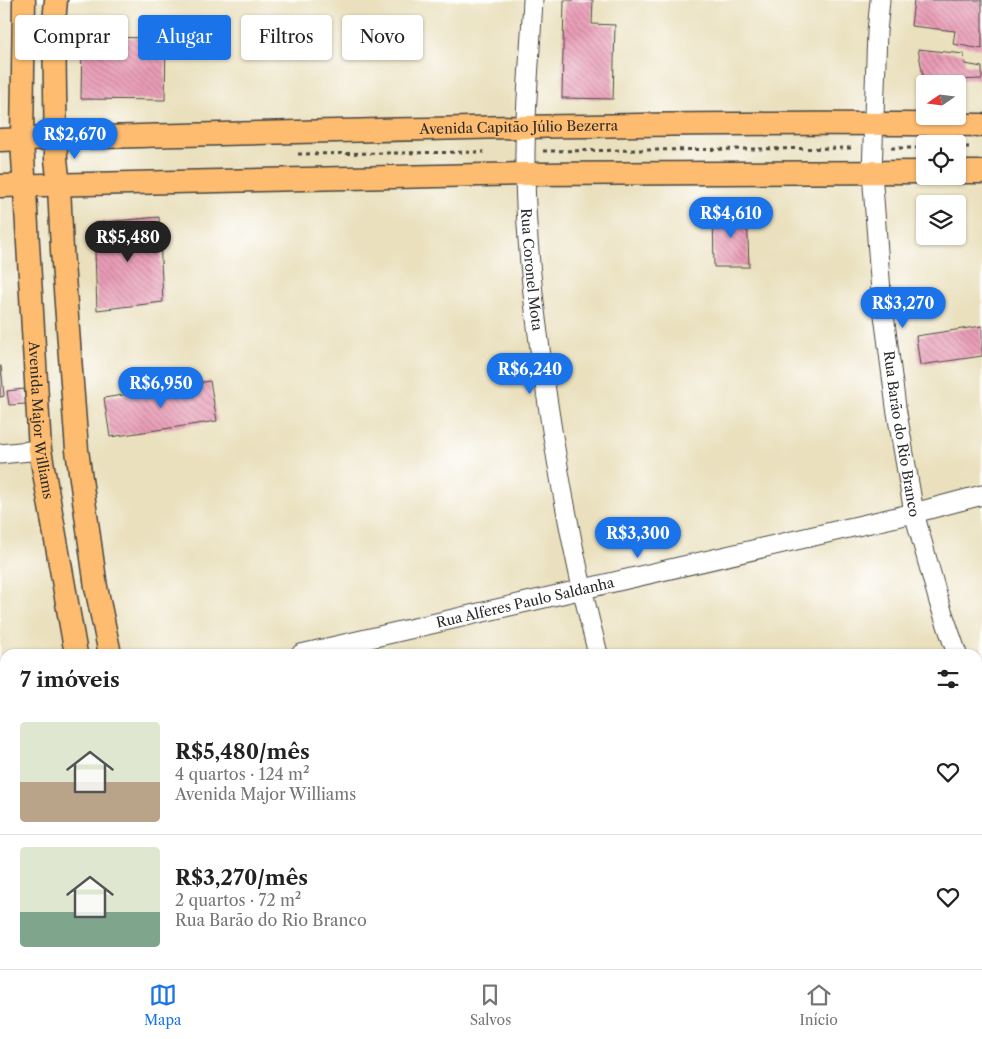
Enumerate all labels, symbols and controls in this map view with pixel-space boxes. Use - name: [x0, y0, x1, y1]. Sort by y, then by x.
- chip: Comprar: [15, 15, 128, 60]
- chip: Alugar: [138, 15, 231, 60]
- chip: Filtros: [241, 15, 332, 60]
- chip: Novo: [342, 15, 423, 60]
- north arrow: [916, 75, 966, 125]
- map controls: [916, 75, 966, 245]
- street label: Avenida Capitão Júlio Bezerra: [418, 116, 619, 138]
- pin: R$2,670: [29, 118, 121, 160]
- text: R$2,670: [43, 124, 107, 144]
- button: locate: [916, 135, 966, 185]
- button: layers: [916, 195, 966, 245]
- pin: R$4,610: [685, 196, 777, 239]
- text: R$4,610: [700, 203, 762, 223]
- street label: Rua Coronel Mota: [517, 208, 547, 332]
- pin: R$5,480: [82, 220, 174, 263]
- text: R$5,480: [96, 227, 160, 247]
- pin: R$3,270: [857, 286, 949, 329]
- text: R$3,270: [872, 293, 934, 313]
- street label: Avenida Major Williams: [25, 340, 58, 501]
- street label: Rua Barão do Rio Branco: [880, 350, 924, 518]
- pin: R$6,240: [484, 352, 576, 395]
- text: R$6,240: [498, 359, 562, 379]
- pin: R$6,950: [115, 366, 207, 409]
- text: R$6,950: [129, 373, 193, 393]
- pin: R$3,300: [592, 516, 684, 559]
- text: R$3,300: [606, 523, 670, 543]
- street label: Rua Alferes Paulo Saldanha: [434, 573, 617, 632]
- icon: filters: [934, 665, 962, 693]
- text: 7 imóveis: [20, 667, 120, 692]
- text: R$5,480/mês: [175, 739, 310, 764]
- icon: home: [60, 742, 120, 802]
- icon: heart: [934, 758, 962, 786]
- text: 4 quartos · 124 m²: [175, 764, 310, 784]
- text: Avenida Major Williams: [175, 784, 356, 804]
- text: R$3,270/mês: [175, 865, 308, 890]
- icon: home: [60, 867, 120, 927]
- icon: heart: [934, 883, 962, 911]
- text: 2 quartos · 72 m²: [175, 890, 301, 910]
- text: Rua Barão do Rio Branco: [175, 910, 367, 930]
- tab: Mapa: [144, 981, 182, 1029]
- tab: Salvos: [470, 981, 511, 1029]
- tab: Início: [799, 981, 838, 1029]

